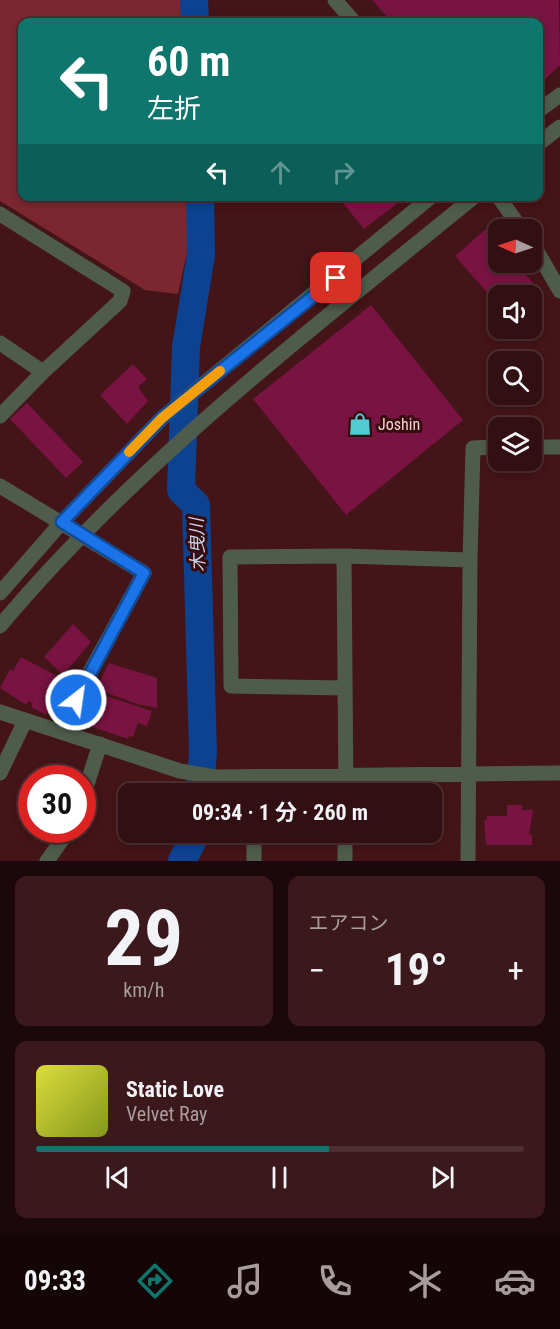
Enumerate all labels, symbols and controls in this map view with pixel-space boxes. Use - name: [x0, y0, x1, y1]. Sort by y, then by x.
- text: 60 m: [147, 37, 230, 86]
- icon: left: [48, 42, 126, 120]
- text: 左折: [147, 93, 201, 125]
- icon: left: [201, 156, 234, 189]
- icon: ahead: [264, 156, 297, 189]
- icon: right: [327, 156, 360, 189]
- north arrow: [488, 219, 542, 273]
- map controls: [488, 219, 542, 471]
- pin: [310, 252, 361, 303]
- icon: arrive: [319, 261, 352, 294]
- button: sound: [488, 285, 542, 339]
- button: search: [488, 351, 542, 405]
- shop icon: Joshin: [347, 411, 373, 437]
- place label: Joshin: [378, 415, 420, 434]
- button: layers: [488, 417, 542, 471]
- water label: 木曳川: [185, 516, 208, 572]
- position arrow: [44, 668, 108, 732]
- speed limit sign: 30: [18, 765, 96, 843]
- text: 09:34 · 1 分 · 260 m: [192, 800, 368, 825]
- text: 29: [104, 893, 183, 984]
- text: エアコン: [309, 911, 389, 935]
- text: 19°: [385, 943, 448, 996]
- text: −: [309, 951, 325, 990]
- text: +: [508, 951, 524, 990]
- text: km/h: [123, 978, 164, 1002]
- text: Static Love: [126, 1077, 224, 1102]
- text: Velvet Ray: [126, 1102, 207, 1126]
- icon: previous: [101, 1161, 134, 1194]
- icon: pause: [263, 1161, 296, 1194]
- icon: next: [426, 1161, 459, 1194]
- icon: directions: [134, 1260, 176, 1302]
- icon: music: [224, 1260, 266, 1302]
- icon: phone: [314, 1260, 356, 1302]
- icon: climate: [404, 1260, 446, 1302]
- icon: car: [494, 1260, 536, 1302]
- text: 09:33: [24, 1265, 86, 1297]

